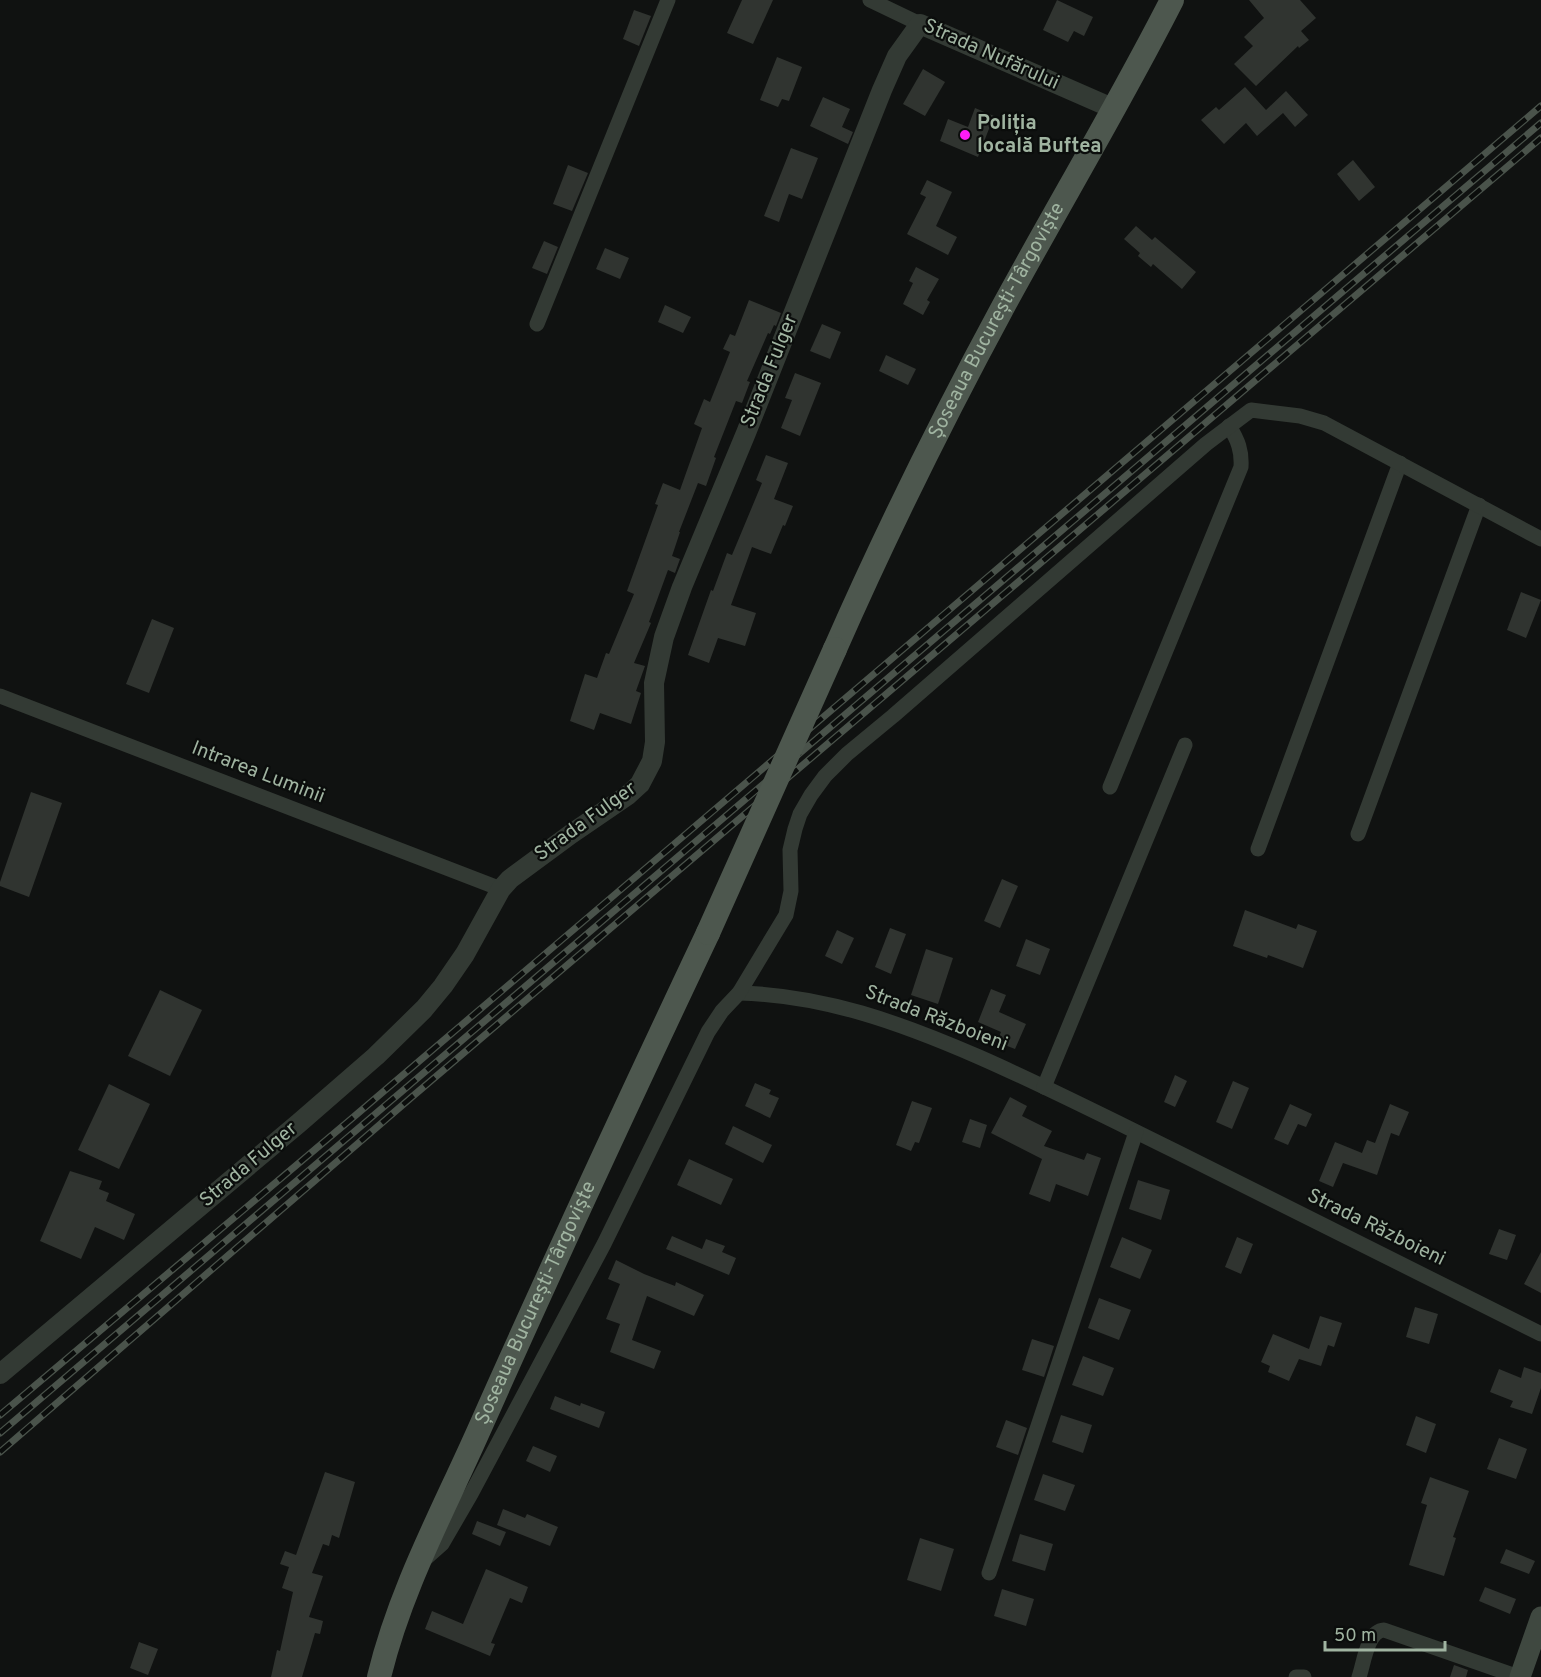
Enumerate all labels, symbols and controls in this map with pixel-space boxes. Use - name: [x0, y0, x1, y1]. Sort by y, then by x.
- street label: Strada Nufărului: [919, 13, 1063, 97]
- place label: Poliția locală Buftea: [977, 111, 1101, 160]
- marker: Poliția locală Buftea: [958, 128, 972, 142]
- street label: Șoseaua București-Târgoviște: [923, 198, 1071, 444]
- street label: Strada Fulger: [735, 310, 805, 432]
- street label: Intrarea Luminii: [188, 736, 328, 810]
- street label: Strada Fulger: [530, 776, 642, 868]
- street label: Strada Războieni: [861, 980, 1011, 1058]
- street label: Strada Fulger: [195, 1116, 304, 1214]
- street label: Șoseaua București-Târgoviște: [470, 1177, 603, 1429]
- street label: Strada Războieni: [1302, 1183, 1450, 1273]
- scale bar: [1325, 1614, 1445, 1652]
- text: 50 m: [1334, 1625, 1376, 1648]

